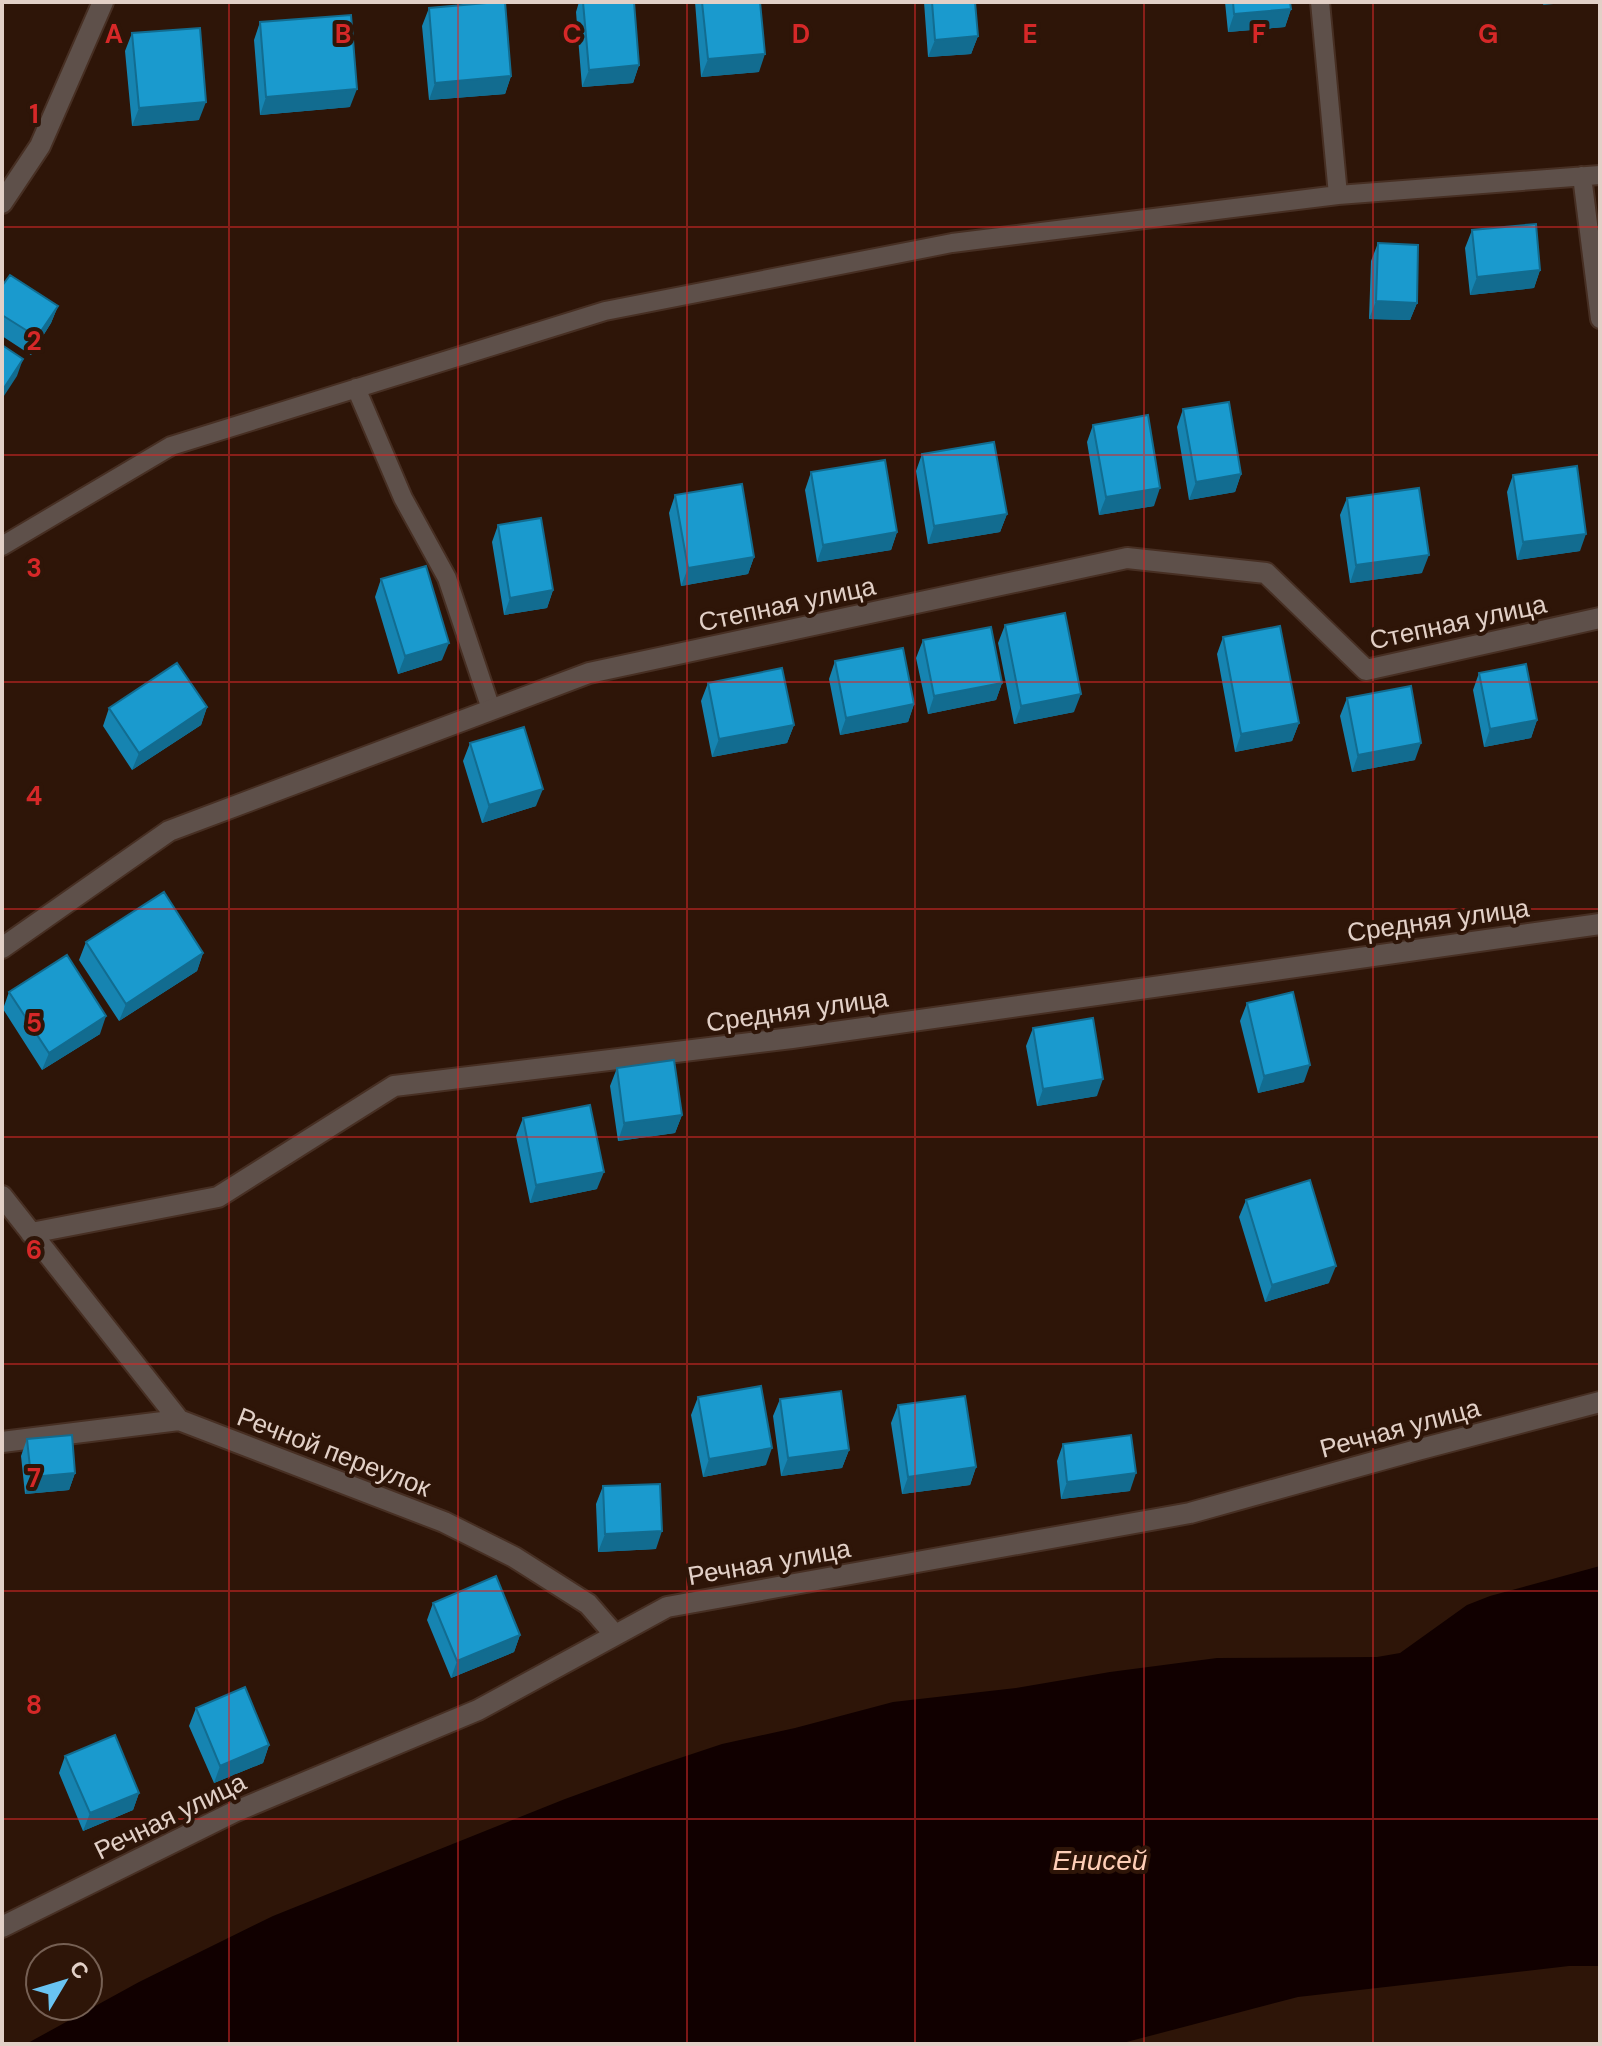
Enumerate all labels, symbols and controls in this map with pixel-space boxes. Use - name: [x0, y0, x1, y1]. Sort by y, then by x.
- text: A: [105, 17, 123, 51]
- text: B: [335, 17, 351, 51]
- text: C: [562, 17, 582, 51]
- text: D: [792, 17, 810, 51]
- text: E: [1022, 17, 1038, 51]
- text: F: [1252, 17, 1266, 51]
- text: G: [1478, 17, 1498, 51]
- text: 1: [29, 97, 39, 131]
- text: 2: [26, 324, 42, 358]
- text: 3: [26, 551, 42, 585]
- street label: Степная улица: [695, 569, 879, 639]
- street label: Степная улица: [1366, 587, 1550, 657]
- text: 4: [26, 779, 42, 813]
- street label: Средняя улица: [1345, 890, 1532, 950]
- street label: Средняя улица: [704, 980, 891, 1040]
- text: 5: [26, 1006, 42, 1040]
- text: 6: [26, 1233, 42, 1267]
- street label: Речная улица: [1316, 1390, 1484, 1466]
- street label: Речной переулок: [232, 1399, 436, 1505]
- text: 7: [27, 1461, 41, 1495]
- street label: Речная улица: [685, 1531, 854, 1593]
- text: 8: [26, 1688, 42, 1722]
- street label: Речная улица: [89, 1764, 252, 1867]
- water label: Енисей: [1053, 1842, 1148, 1879]
- north arrow: [24, 1942, 104, 2022]
- text: С: [63, 1955, 96, 1985]

